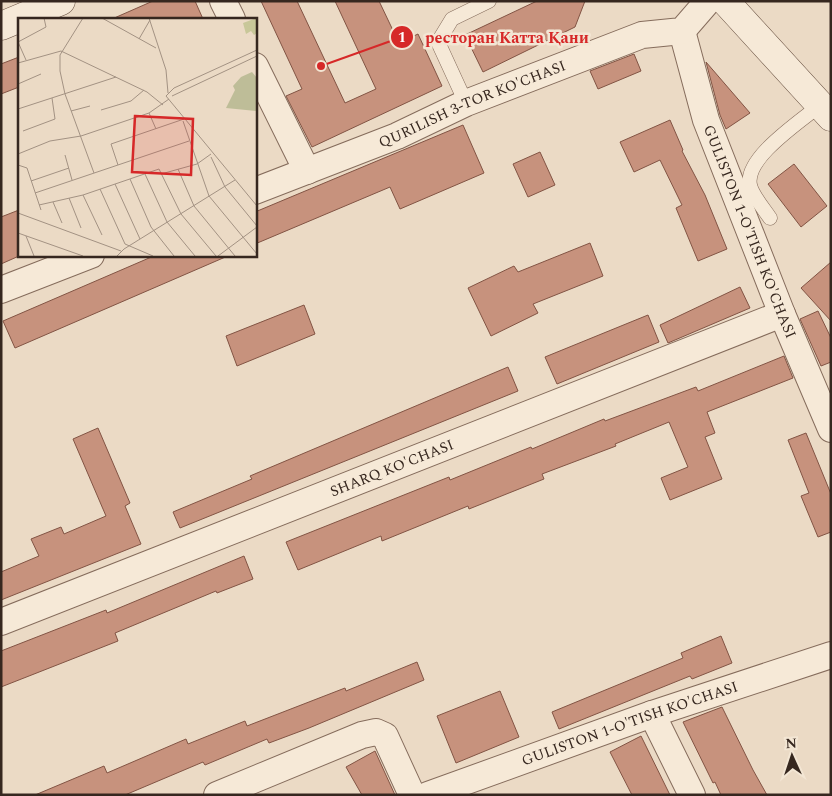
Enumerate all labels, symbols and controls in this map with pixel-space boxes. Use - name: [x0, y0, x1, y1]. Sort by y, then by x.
- inset map: [18, 18, 256, 256]
- callout: ресторан Катта Қани: [390, 22, 599, 53]
- text: 1: [398, 26, 406, 49]
- text: ресторан Катта Қани: [425, 26, 589, 50]
- street label: QURILISH 3-TOR KO'CHASI: [375, 55, 569, 154]
- street label: GULISTON 1-O'TISH KO'CHASI: [697, 122, 802, 342]
- street label: SHARQ KO'CHASI: [327, 434, 457, 503]
- street label: GULISTON 1-O'TISH KO'CHASI: [518, 675, 741, 772]
- north arrow: [767, 731, 817, 781]
- text: N: [785, 733, 798, 754]

